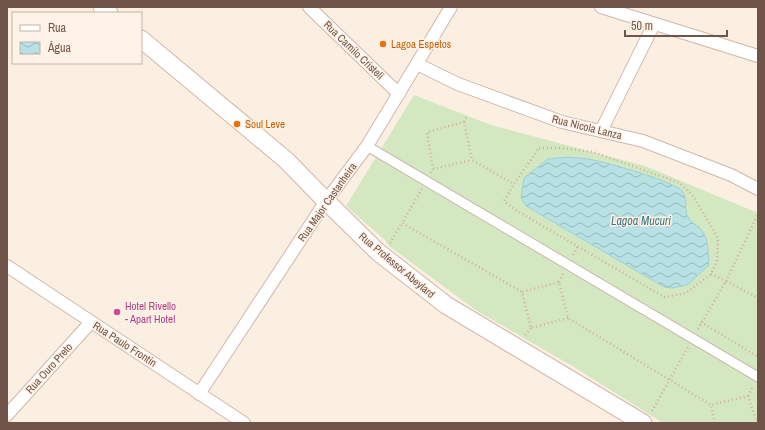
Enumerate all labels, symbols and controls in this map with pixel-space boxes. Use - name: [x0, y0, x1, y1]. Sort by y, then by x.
- legend: [12, 12, 142, 64]
- scale bar: [625, 12, 727, 38]
- street label: Rua Camilo Cristeli: [321, 18, 387, 82]
- text: 50 m: [631, 18, 653, 34]
- text: Rua: [48, 20, 67, 36]
- place label: Lagoa Espetos: [391, 37, 452, 51]
- marker: Lagoa Espetos: [378, 39, 388, 49]
- text: Água: [47, 40, 72, 56]
- street label: Rua Nicola Lanza: [551, 112, 623, 142]
- place label: Soul Leve: [245, 117, 285, 131]
- marker: Soul Leve: [232, 119, 242, 129]
- street label: Rua Major Castanheira: [295, 160, 359, 244]
- water label: Lagoa Mucuri: [611, 213, 671, 229]
- street label: Rua Professor Abeylard: [356, 229, 438, 301]
- place label: Hotel Rivello - Apart Hotel: [125, 299, 176, 326]
- marker: Hotel Rivello - Apart Hotel: [112, 307, 122, 317]
- street label: Rua Paulo Frontin: [90, 318, 160, 370]
- street label: Rua Ouro Preto: [23, 340, 75, 396]

